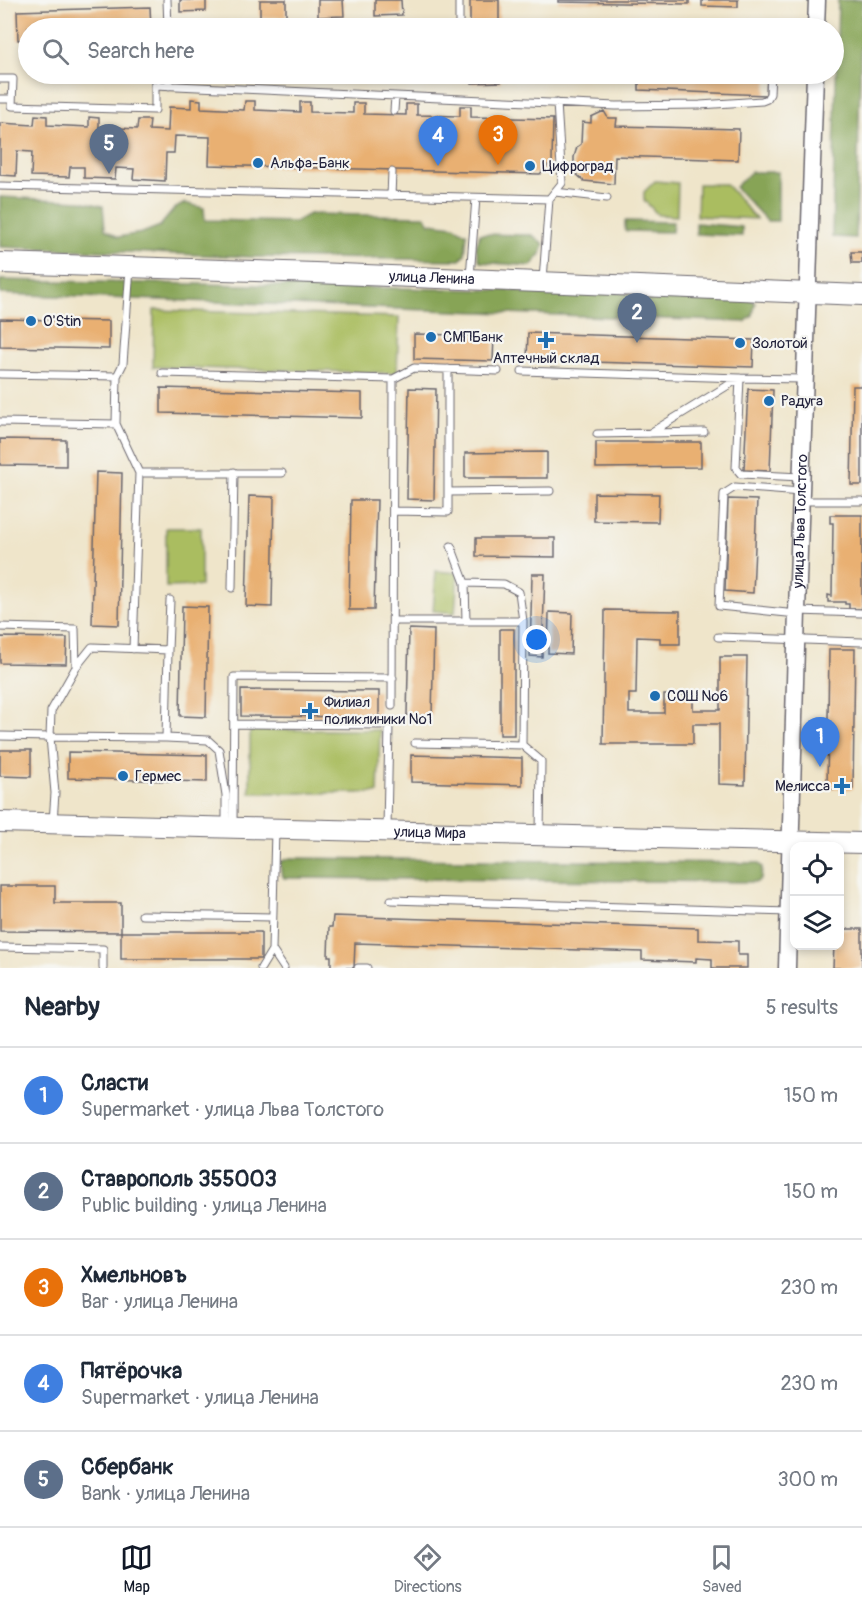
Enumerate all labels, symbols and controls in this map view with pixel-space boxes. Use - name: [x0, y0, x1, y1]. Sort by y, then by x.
- search box: [18, 18, 844, 84]
- icon: search: [39, 35, 72, 68]
- text: Search here: [87, 37, 194, 65]
- pin: 4: [418, 116, 458, 166]
- pin: 3: [478, 116, 518, 165]
- pin: 5: [90, 124, 128, 174]
- place label: Альфа-Банк: [270, 154, 350, 173]
- marker: Альфа-Банк: [251, 156, 265, 170]
- place label: Цифроград: [542, 157, 613, 176]
- marker: Цифроград: [523, 159, 537, 173]
- street label: улица Ленина: [388, 266, 475, 289]
- pin: 2: [618, 294, 656, 343]
- place label: O'Stin: [43, 312, 81, 331]
- marker: O'Stin: [24, 314, 38, 328]
- place label: СМПБанк: [443, 328, 504, 347]
- marker: СМПБанк: [424, 330, 438, 344]
- marker: Аптечный склад: [539, 333, 553, 347]
- place label: Золотой: [752, 334, 808, 353]
- marker: Золотой: [733, 336, 747, 350]
- place label: Аптечный склад: [493, 349, 599, 368]
- place label: Радуга: [781, 392, 823, 411]
- marker: Радуга: [762, 394, 776, 408]
- street label: улица Льва Толстого: [788, 454, 812, 590]
- your location: [522, 625, 551, 654]
- place label: СОШ №6: [667, 687, 728, 706]
- marker: СОШ №6: [648, 689, 662, 703]
- place label: Филиал поликлиники №1: [324, 693, 432, 729]
- marker: Филиал поликлиники №1: [301, 702, 319, 720]
- pin: 1: [800, 718, 840, 767]
- place label: Гермес: [135, 767, 182, 786]
- marker: Гермес: [116, 769, 130, 783]
- place label: Мелисса: [775, 777, 830, 796]
- marker: Мелисса: [835, 779, 849, 793]
- street label: улица Мира: [393, 822, 466, 843]
- map controls: [790, 842, 844, 950]
- button: locate: [790, 842, 844, 896]
- button: layers: [790, 896, 844, 950]
- text: Nearby: [24, 991, 100, 1023]
- text: 5 results: [766, 995, 838, 1020]
- text: Сласти: [81, 1069, 148, 1097]
- text: 1: [40, 1083, 47, 1108]
- text: 150 m: [784, 1083, 838, 1108]
- text: Supermarket · улица Льва Толстого: [81, 1097, 384, 1122]
- text: Ставрополь 355003: [81, 1165, 277, 1193]
- text: 2: [38, 1179, 49, 1204]
- text: 150 m: [784, 1179, 838, 1204]
- text: Public building · улица Ленина: [81, 1193, 327, 1218]
- text: Хмельновъ: [81, 1261, 187, 1289]
- text: 3: [38, 1275, 49, 1300]
- text: 230 m: [781, 1275, 838, 1300]
- text: Bar · улица Ленина: [81, 1289, 238, 1314]
- text: Пятёрочка: [81, 1357, 182, 1385]
- text: 4: [38, 1371, 49, 1396]
- text: 230 m: [781, 1371, 838, 1396]
- text: Supermarket · улица Ленина: [81, 1385, 319, 1410]
- text: Сбербанк: [81, 1453, 174, 1481]
- text: 5: [38, 1467, 49, 1492]
- text: 300 m: [777, 1467, 838, 1492]
- text: Bank · улица Ленина: [81, 1481, 250, 1506]
- tab: Map: [120, 1541, 153, 1597]
- tab: Directions: [394, 1541, 462, 1597]
- tab: Saved: [702, 1541, 742, 1597]

